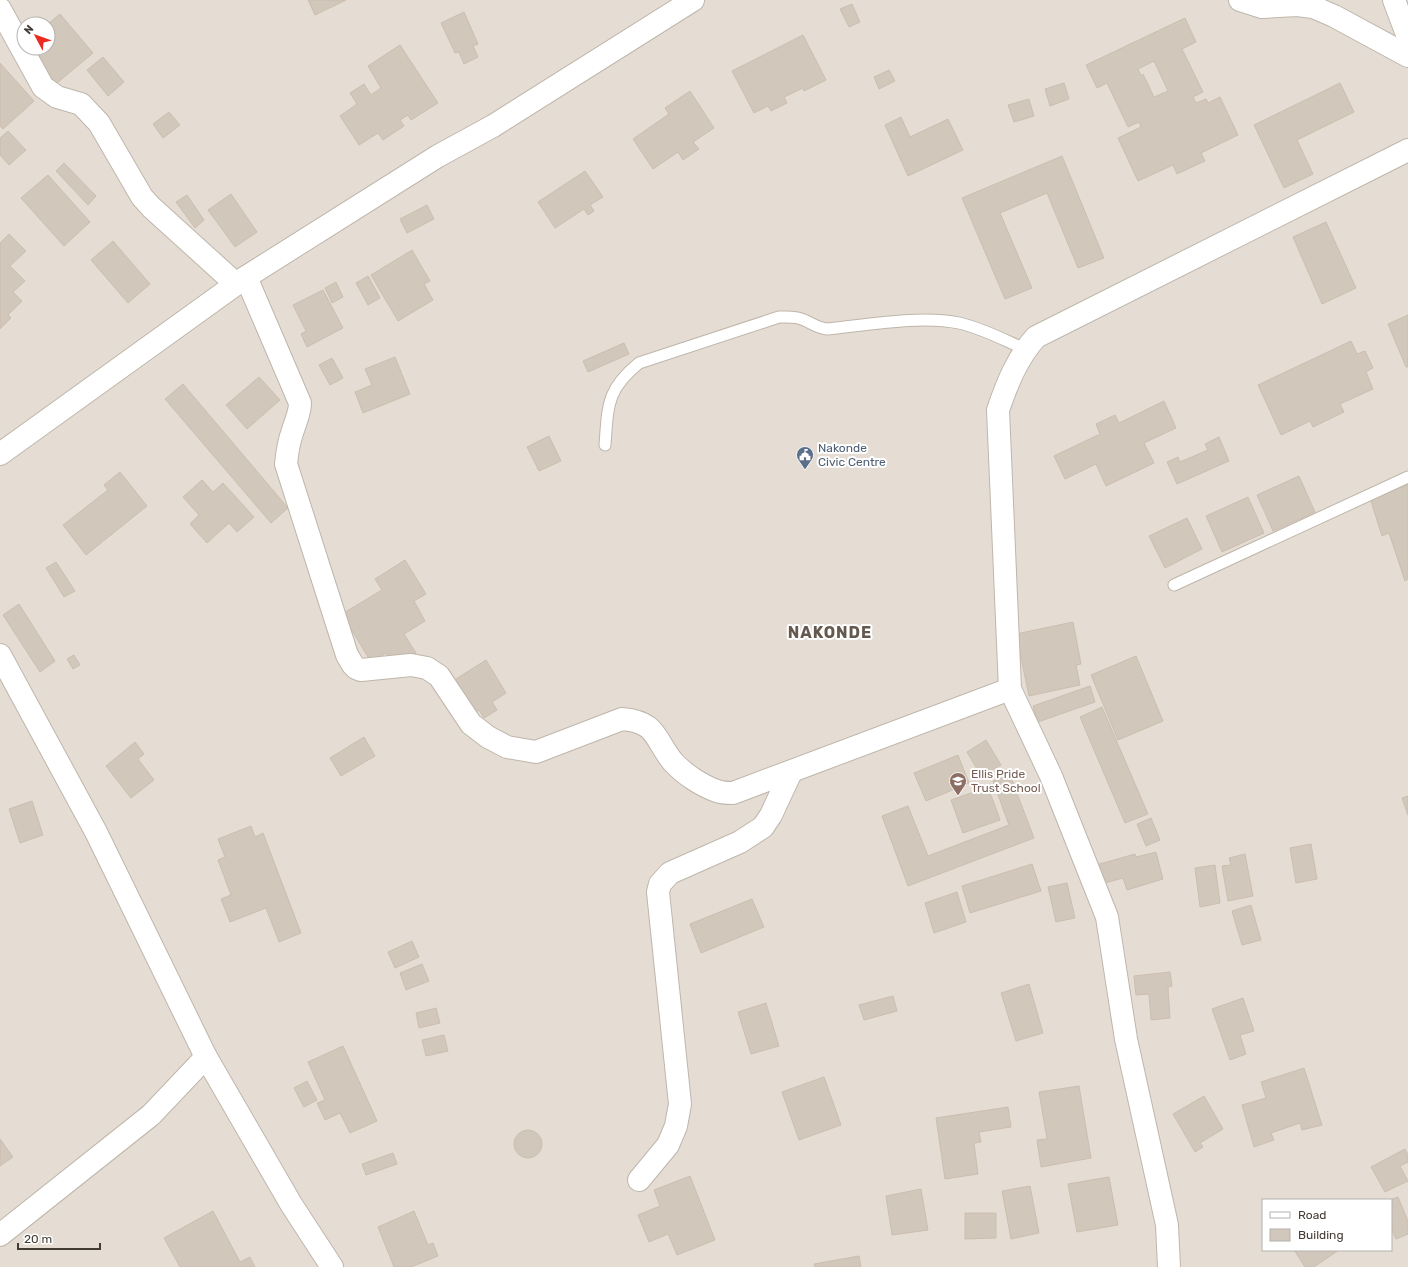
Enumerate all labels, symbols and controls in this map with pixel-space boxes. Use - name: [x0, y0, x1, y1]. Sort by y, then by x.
- north arrow: [16, 16, 56, 56]
- text: N: [21, 22, 36, 37]
- place label: Nakonde Civic Centre: [818, 441, 886, 469]
- public building icon: Nakonde Civic Centre: [795, 445, 815, 470]
- district label: NAKONDE: [788, 623, 872, 642]
- place label: Ellis Pride Trust School: [971, 767, 1041, 795]
- school or university icon: Ellis Pride Trust School: [948, 771, 968, 796]
- legend: [1262, 1199, 1392, 1251]
- text: Road: [1298, 1208, 1326, 1222]
- scale bar: [18, 1225, 100, 1251]
- text: Building: [1298, 1228, 1344, 1242]
- text: 20 m: [24, 1232, 52, 1246]

